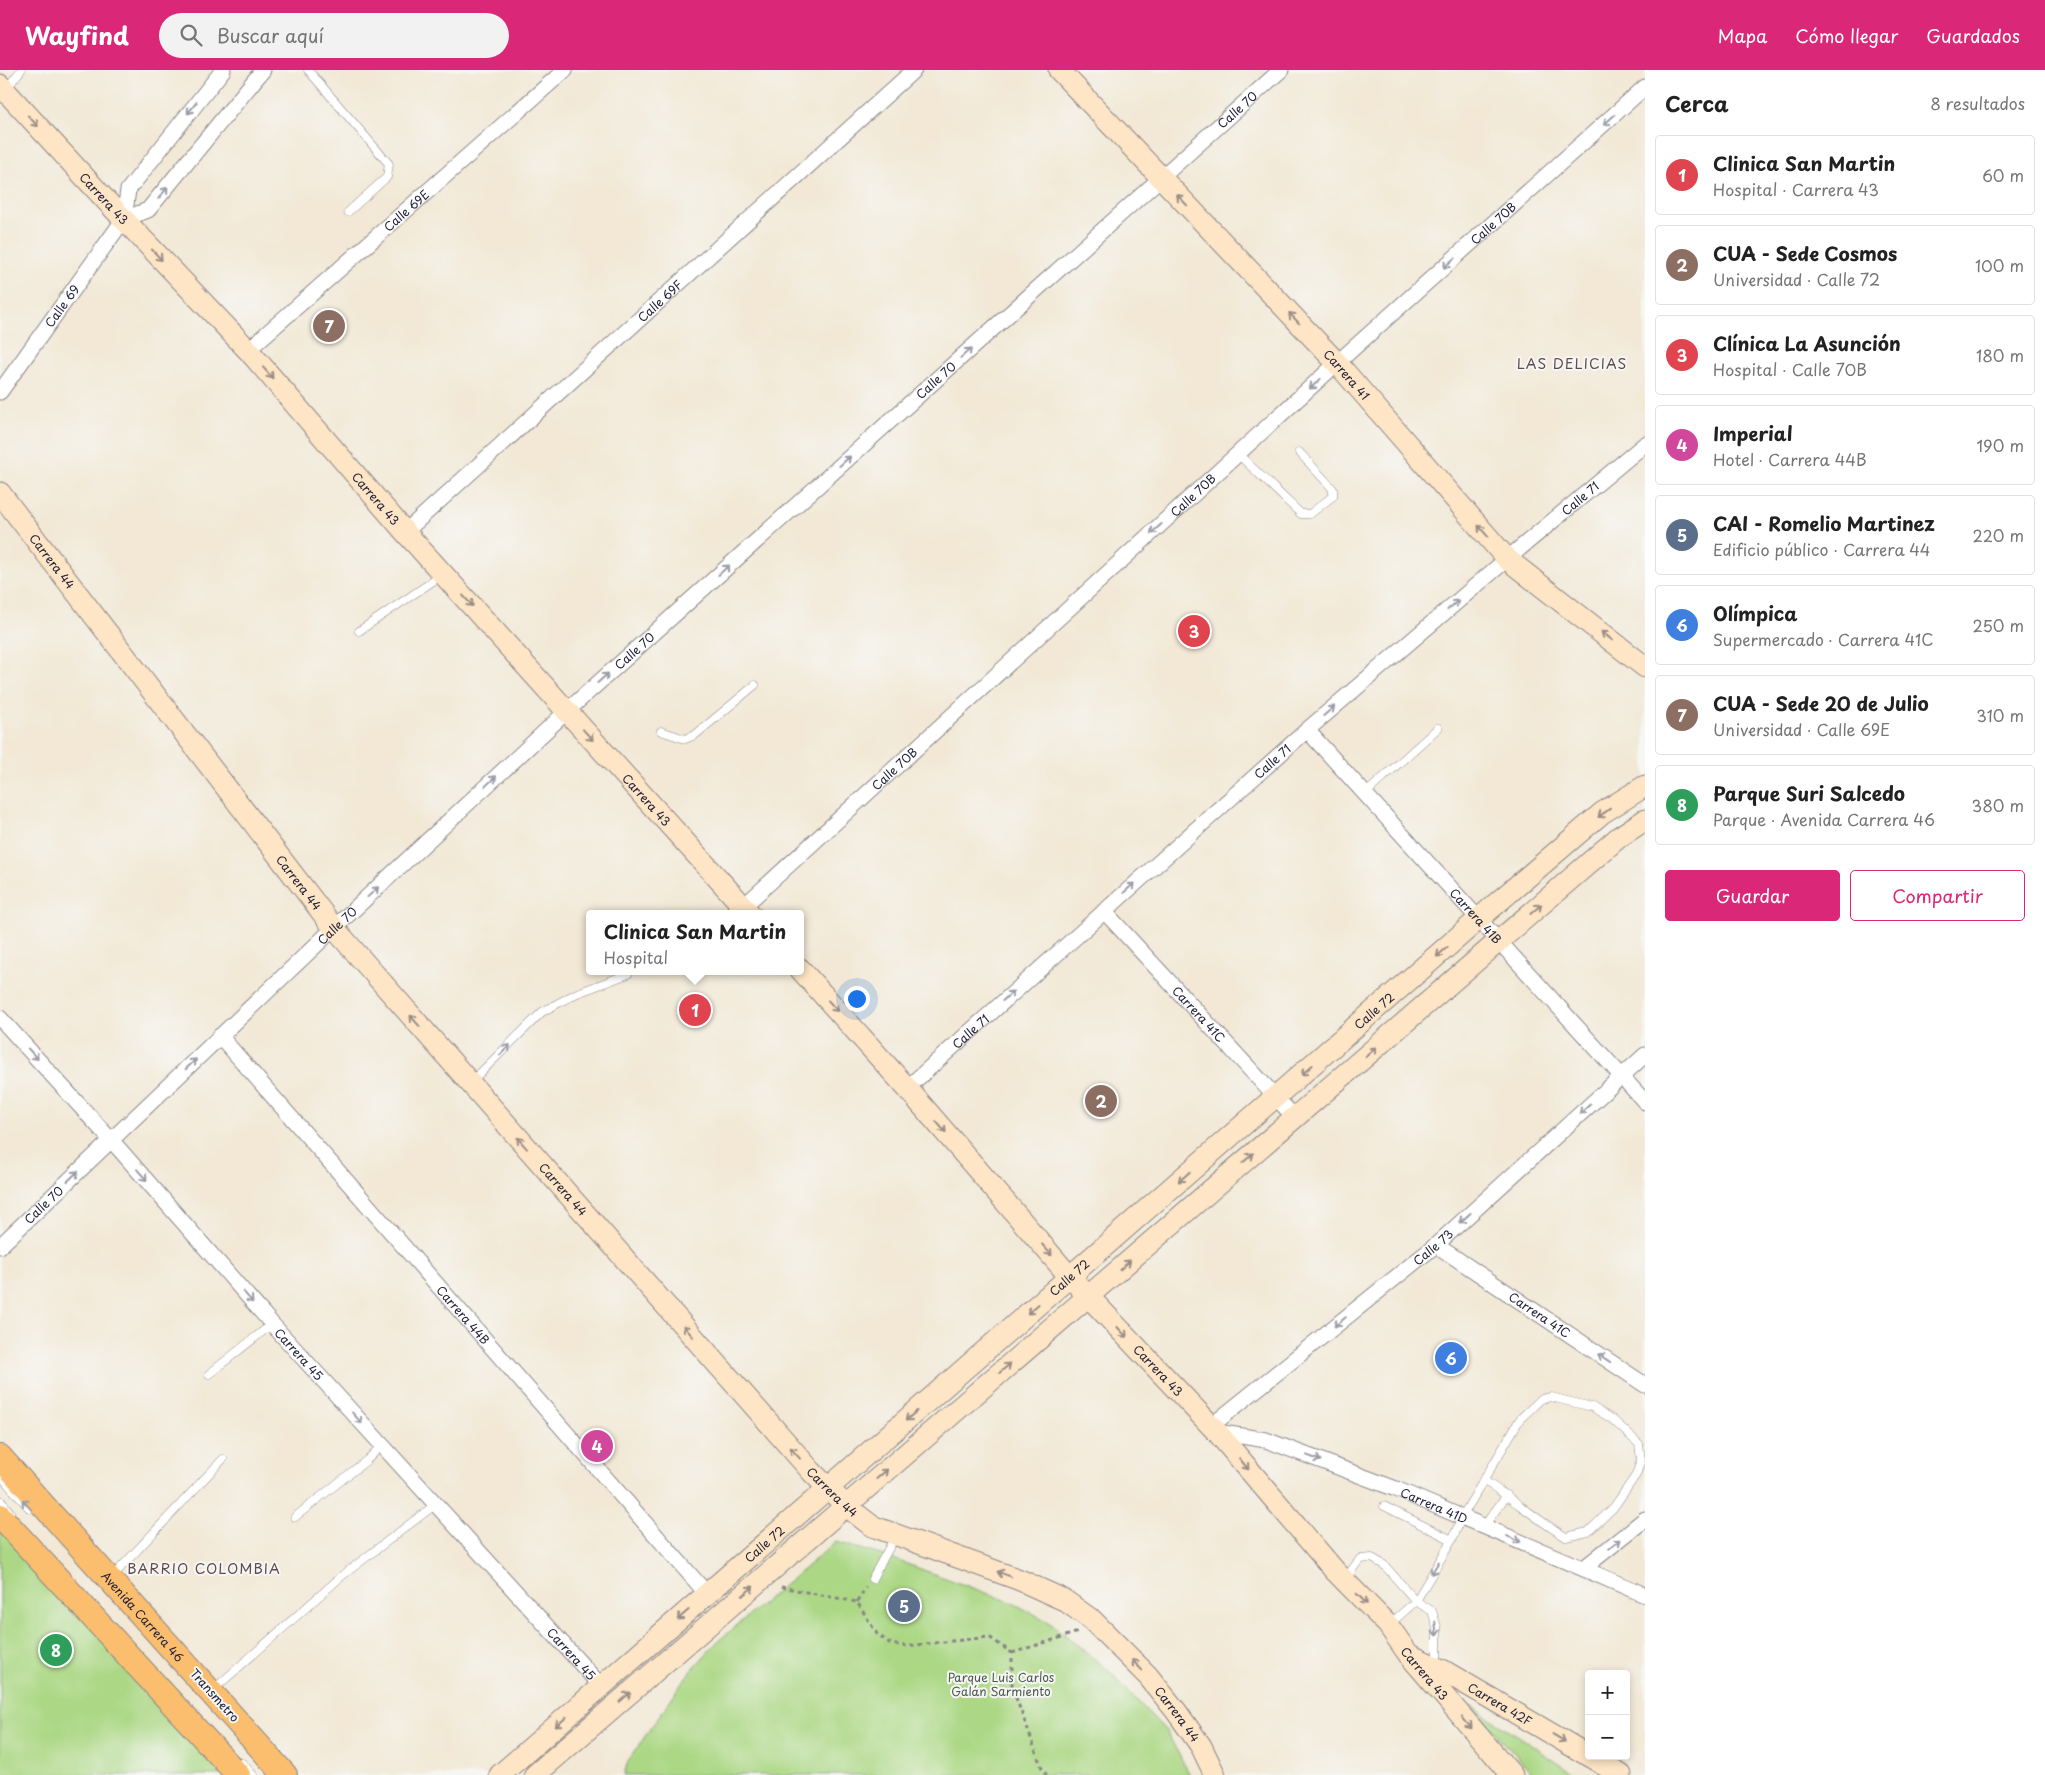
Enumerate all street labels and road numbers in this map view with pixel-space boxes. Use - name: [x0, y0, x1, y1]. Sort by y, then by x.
- street label: Calle 70: [1213, 86, 1261, 132]
- street label: Carrera 43: [76, 168, 133, 228]
- street label: Calle 69E: [379, 185, 433, 235]
- street label: Calle 70B: [1466, 198, 1520, 249]
- street label: Calle 69F: [633, 276, 686, 326]
- street label: Calle 69: [40, 281, 83, 331]
- street label: Carrera 41: [1319, 345, 1374, 404]
- street label: Calle 70: [912, 357, 960, 403]
- street label: Carrera 43: [348, 468, 404, 529]
- street label: Calle 70B: [1166, 469, 1220, 521]
- street label: Calle 71: [1557, 477, 1603, 519]
- street label: Carrera 44: [25, 530, 79, 593]
- street label: Calle 70: [610, 628, 658, 673]
- street label: Calle 71: [1250, 740, 1295, 783]
- street label: Calle 70B: [867, 743, 921, 794]
- street label: Carrera 43: [618, 769, 675, 830]
- street label: Carrera 44: [272, 851, 326, 914]
- street label: Carrera 41B: [1446, 884, 1506, 948]
- street label: Calle 70: [313, 902, 361, 949]
- street label: Carrera 41C: [1168, 982, 1230, 1046]
- street label: Calle 72: [1350, 988, 1398, 1033]
- street label: Calle 71: [948, 1010, 993, 1053]
- street label: Carrera 44: [535, 1159, 592, 1220]
- street label: Calle 70: [20, 1181, 67, 1228]
- street label: Calle 73: [1409, 1225, 1457, 1269]
- street label: Calle 72: [1045, 1255, 1093, 1300]
- street label: Carrera 44B: [433, 1281, 494, 1348]
- street label: Carrera 41C: [1505, 1287, 1574, 1342]
- street label: Carrera 45: [271, 1324, 328, 1384]
- street label: Carrera 43: [1129, 1340, 1187, 1400]
- street label: Carrera 44: [803, 1463, 862, 1521]
- street label: Carrera 41D: [1398, 1483, 1471, 1528]
- street label: Calle 72: [740, 1521, 788, 1567]
- street label: Avenida Carrera 46: [97, 1567, 188, 1666]
- street label: Carrera 45: [543, 1623, 600, 1684]
- street label: Carrera 43: [1397, 1643, 1453, 1704]
- street label: Transmetro: [186, 1664, 244, 1726]
- street label: Carrera 42F: [1464, 1678, 1536, 1730]
- street label: Carrera 44: [1151, 1682, 1204, 1745]

